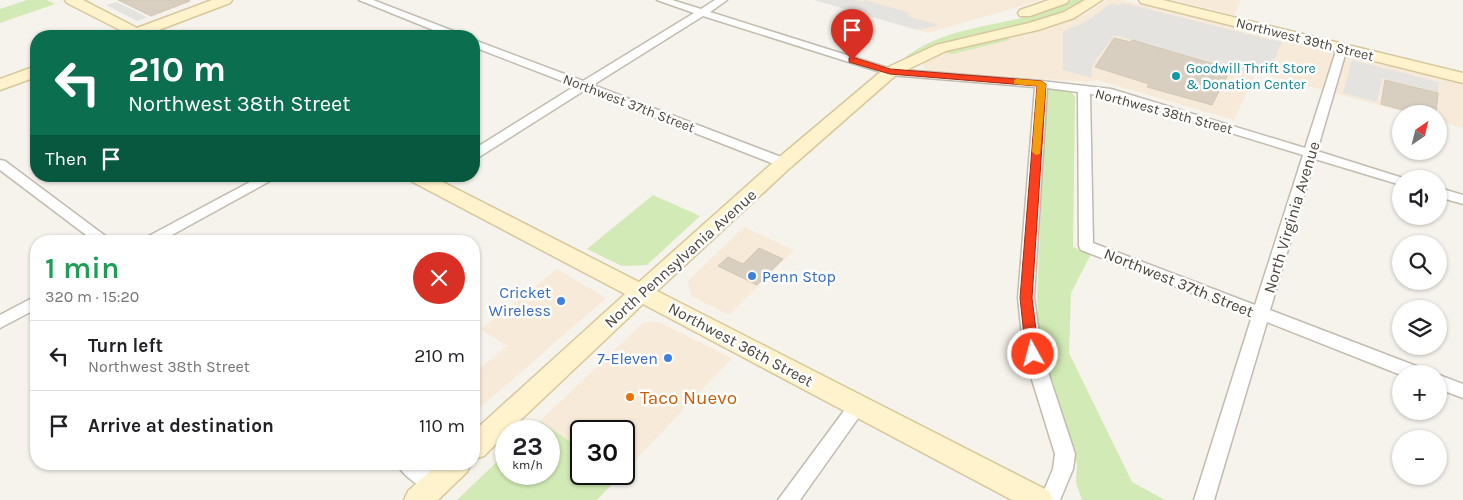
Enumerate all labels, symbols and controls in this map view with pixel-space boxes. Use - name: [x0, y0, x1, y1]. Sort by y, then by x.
- pin: [831, 9, 873, 60]
- street label: Northwest 39th Street: [1234, 14, 1375, 65]
- icon: arrive: [838, 16, 866, 44]
- text: 210 m: [128, 49, 226, 90]
- icon: left: [45, 50, 110, 115]
- place label: Goodwill Thrift Store & Donation Center: [1186, 60, 1316, 93]
- marker: Goodwill Thrift Store & Donation Center: [1170, 70, 1182, 82]
- street label: Northwest 37th Street: [561, 71, 697, 136]
- street label: Northwest 38th Street: [1093, 85, 1234, 138]
- text: Northwest 38th Street: [128, 91, 351, 117]
- north arrow: [1392, 105, 1448, 160]
- map controls: [1392, 105, 1447, 485]
- street label: North Virginia Avenue: [1259, 139, 1324, 295]
- icon: arrive: [97, 145, 125, 173]
- text: Then: [45, 148, 87, 170]
- button: sound: [1392, 170, 1447, 225]
- street label: North Pennsylvania Avenue: [600, 185, 760, 332]
- button: search: [1392, 235, 1447, 290]
- street label: Northwest 37th Street: [1101, 244, 1256, 321]
- text: 1 min: [45, 250, 119, 286]
- button: close: [413, 252, 465, 304]
- place label: Penn Stop: [762, 267, 836, 286]
- marker: Penn Stop: [746, 270, 758, 282]
- place label: Cricket Wireless: [488, 283, 551, 320]
- text: 320 m · 15:20: [45, 287, 139, 306]
- marker: Cricket Wireless: [555, 295, 567, 307]
- street label: Northwest 36th Street: [665, 298, 816, 391]
- button: layers: [1392, 300, 1447, 355]
- position arrow: [1006, 327, 1058, 379]
- text: Turn left: [88, 335, 163, 357]
- icon: left: [45, 342, 73, 370]
- text: 210 m: [414, 345, 465, 367]
- place label: 7-Eleven: [597, 349, 658, 368]
- marker: 7-Eleven: [662, 352, 674, 364]
- text: Northwest 38th Street: [88, 357, 250, 376]
- button: +: [1392, 365, 1447, 420]
- place label: Taco Nuevo: [640, 387, 737, 409]
- marker: Taco Nuevo: [624, 391, 636, 403]
- icon: arrive: [45, 412, 73, 440]
- text: Arrive at destination: [88, 415, 274, 437]
- text: 110 m: [419, 415, 465, 437]
- speed limit sign: 30: [570, 420, 635, 485]
- button: −: [1392, 430, 1447, 485]
- text: 23: [512, 432, 543, 461]
- text: km/h: [512, 458, 543, 472]

